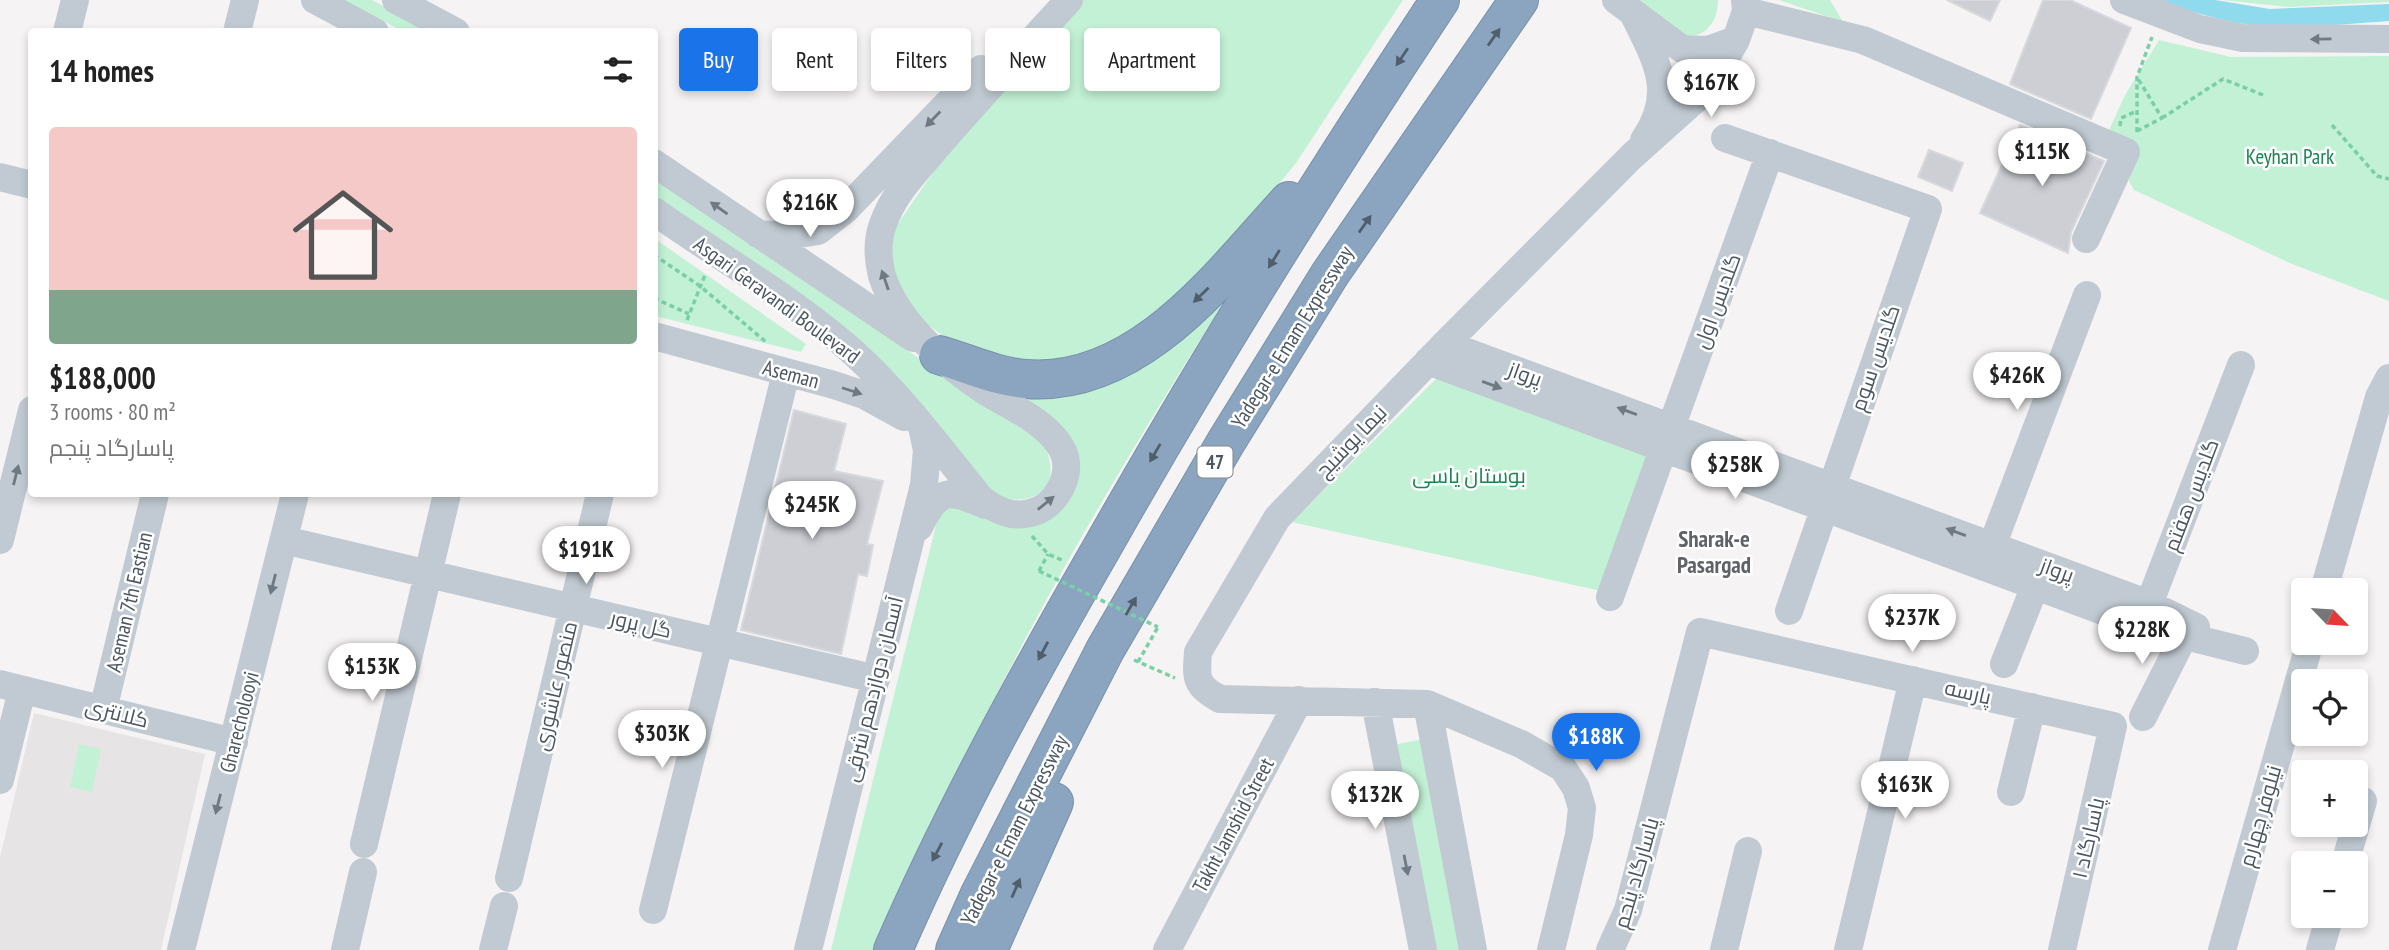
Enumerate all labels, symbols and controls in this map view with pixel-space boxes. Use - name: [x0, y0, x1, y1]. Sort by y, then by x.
- chip: Buy: [679, 28, 758, 91]
- chip: Rent: [772, 28, 857, 91]
- chip: Filters: [871, 28, 971, 91]
- chip: New: [985, 28, 1070, 91]
- chip: Apartment: [1084, 28, 1220, 91]
- one-way arrow: [1487, 28, 1501, 46]
- one-way arrow: [2310, 33, 2332, 44]
- one-way arrow: [1395, 48, 1409, 66]
- text: 14 homes: [49, 51, 154, 90]
- icon: filters: [599, 51, 637, 89]
- pin: $167K: [1662, 60, 1760, 119]
- text: $167K: [1683, 67, 1739, 96]
- one-way arrow: [925, 110, 941, 128]
- pin: $115K: [1993, 128, 2091, 188]
- text: $115K: [2014, 136, 2070, 165]
- park label: Keyhan Park: [2246, 143, 2334, 170]
- icon: home: [280, 172, 406, 298]
- pin: $216K: [761, 180, 859, 239]
- text: $216K: [782, 187, 838, 216]
- one-way arrow: [710, 202, 729, 215]
- one-way arrow: [1358, 215, 1372, 233]
- street label: Asgari Geravandi Boulevard: [689, 231, 865, 369]
- street label: Yadegar-e Emam Expressway: [1225, 241, 1359, 433]
- one-way arrow: [1267, 249, 1280, 268]
- street label: گلدیس اول: [1687, 250, 1747, 352]
- one-way arrow: [879, 270, 890, 291]
- one-way arrow: [1192, 287, 1209, 303]
- street label: گلدیس سوم: [1844, 301, 1907, 415]
- pin: $426K: [1968, 352, 2066, 412]
- street label: Aseman: [760, 354, 822, 394]
- street label: پرواز: [1503, 355, 1546, 394]
- text: $188,000: [49, 358, 156, 397]
- text: $426K: [1989, 360, 2045, 389]
- one-way arrow: [1481, 380, 1502, 391]
- one-way arrow: [842, 386, 863, 397]
- text: 3 rooms · 80 m²: [49, 397, 176, 426]
- street label: نیما یوشیج: [1310, 399, 1393, 484]
- one-way arrow: [1617, 406, 1638, 417]
- text: پاسارگاد پنجم: [49, 433, 174, 462]
- street label: گلدیس هفتم: [2157, 435, 2226, 555]
- pin: $258K: [1686, 442, 1784, 501]
- one-way arrow: [1149, 444, 1162, 463]
- road number: 47: [1198, 446, 1232, 477]
- text: $258K: [1707, 449, 1763, 478]
- park label: بوستان یاسی: [1412, 462, 1526, 489]
- one-way arrow: [11, 464, 22, 486]
- pin: $245K: [763, 482, 861, 541]
- text: $245K: [784, 489, 840, 518]
- one-way arrow: [1038, 496, 1055, 511]
- district label: Sharak-e Pasargad: [1677, 524, 1751, 579]
- pin: $191K: [537, 526, 635, 586]
- one-way arrow: [1945, 527, 1966, 538]
- street label: Aseman 7th Eastian: [100, 529, 158, 675]
- text: $191K: [558, 534, 614, 563]
- street label: پرواز: [2035, 551, 2078, 590]
- one-way arrow: [267, 573, 278, 595]
- north arrow: [2291, 578, 2368, 654]
- map controls: [2291, 578, 2368, 928]
- street label: آسمان دوازدهم شرقی: [837, 593, 910, 785]
- pin: $237K: [1863, 594, 1961, 654]
- one-way arrow: [1125, 596, 1137, 616]
- text: $237K: [1884, 602, 1940, 631]
- street label: گل پرور: [606, 604, 674, 645]
- pin: $228K: [2093, 606, 2191, 666]
- text: $228K: [2114, 614, 2170, 643]
- street label: منصور عاشوری: [527, 619, 583, 753]
- one-way arrow: [1037, 641, 1049, 661]
- pin: $153K: [323, 644, 421, 703]
- text: $153K: [344, 651, 400, 680]
- street label: Gharecholooyi: [213, 669, 265, 775]
- button: locate: [2291, 669, 2368, 746]
- street label: پارسه: [1942, 674, 1994, 711]
- street label: کلانتری: [83, 692, 151, 734]
- pin: $303K: [613, 710, 711, 770]
- pin: $188K: [1547, 714, 1645, 773]
- text: $303K: [634, 718, 690, 747]
- text: $188K: [1568, 721, 1624, 750]
- street label: Yadegar-e Emam Expressway: [954, 730, 1074, 930]
- street label: Takht Jamshid Street: [1186, 753, 1280, 897]
- button: +: [2291, 760, 2368, 837]
- pin: $163K: [1856, 762, 1954, 821]
- street label: نیلوفر چهارم: [2233, 762, 2288, 870]
- text: $163K: [1877, 769, 1933, 798]
- pin: $132K: [1326, 772, 1424, 831]
- text: $132K: [1347, 779, 1403, 808]
- one-way arrow: [212, 793, 223, 815]
- street label: پاسارگاد ۱: [2066, 794, 2111, 881]
- street label: پاسارگاد پنجم: [1607, 814, 1666, 932]
- one-way arrow: [931, 843, 943, 862]
- button: −: [2291, 851, 2368, 928]
- one-way arrow: [1401, 854, 1412, 876]
- one-way arrow: [1011, 877, 1022, 898]

